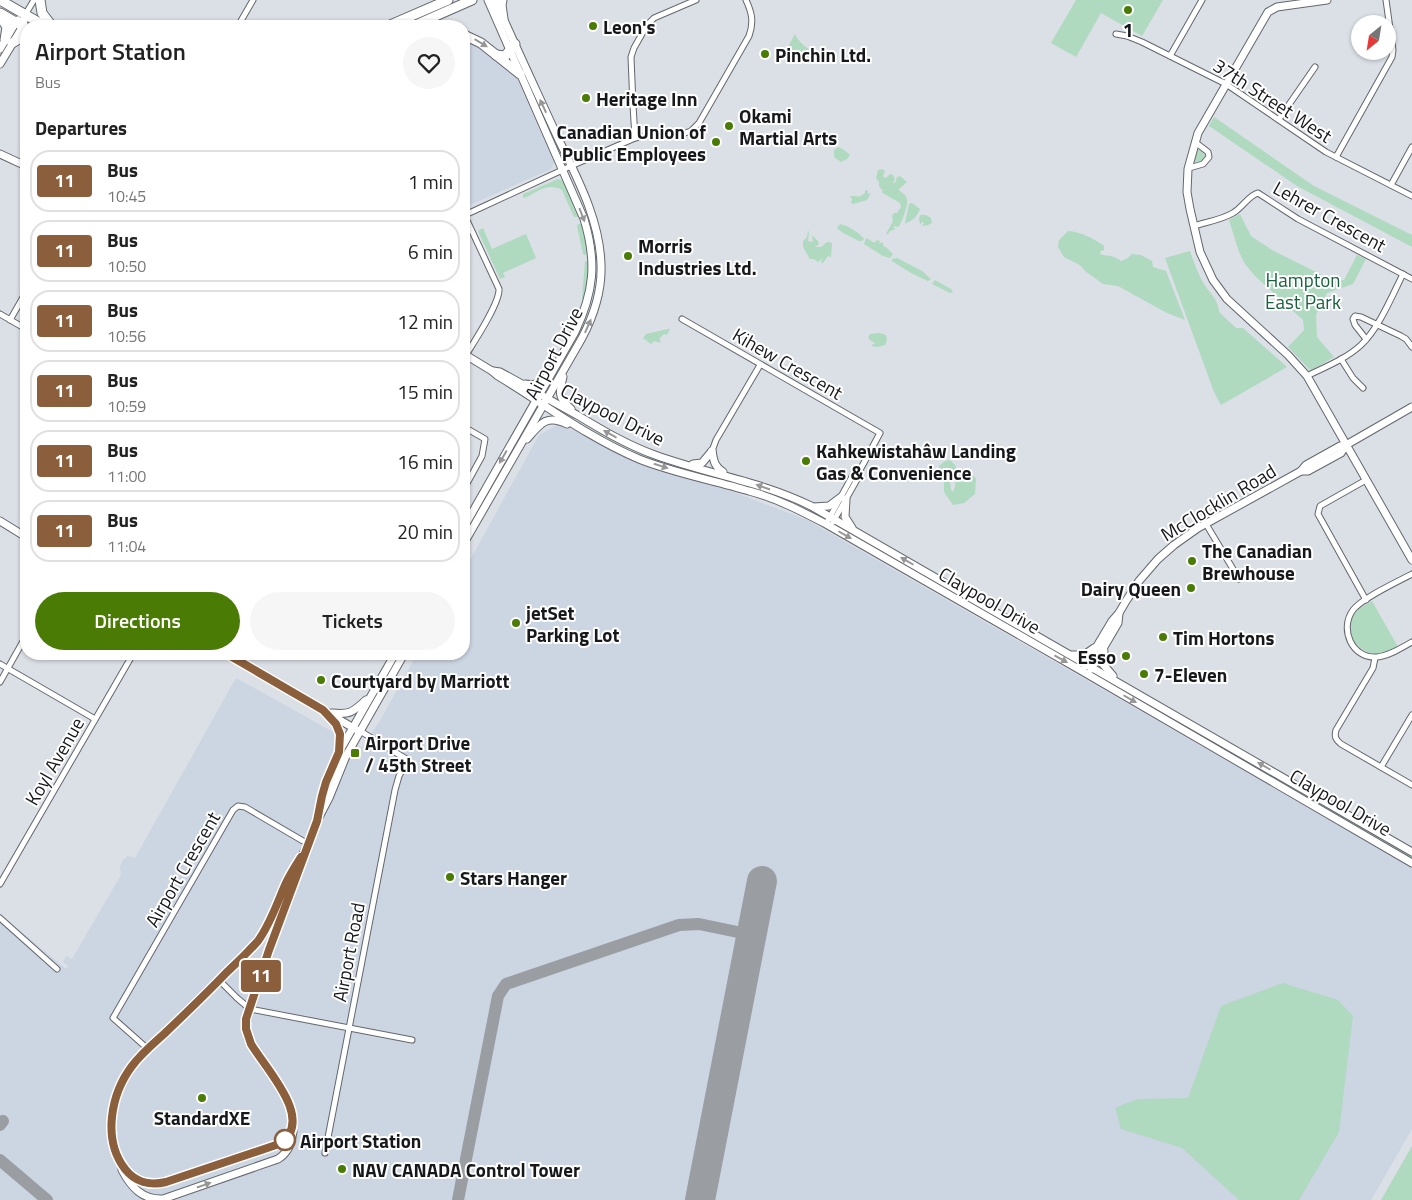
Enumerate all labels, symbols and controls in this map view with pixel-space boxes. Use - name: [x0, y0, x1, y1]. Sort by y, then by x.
- marker: 1: [1122, 4, 1134, 16]
- place label: Leon's: [603, 12, 656, 41]
- place label: 1: [1123, 15, 1133, 44]
- north arrow: [1351, 15, 1396, 60]
- map controls: [1351, 15, 1396, 60]
- marker: Leon's: [587, 20, 599, 32]
- text: Airport Station: [35, 33, 186, 69]
- button: heart: [403, 37, 455, 89]
- one-way arrow: [474, 39, 487, 48]
- place label: Pinchin Ltd.: [775, 40, 871, 69]
- marker: Pinchin Ltd.: [759, 48, 771, 60]
- street label: 37th Street West: [1208, 51, 1339, 150]
- text: Bus: [35, 70, 61, 94]
- place label: Heritage Inn: [596, 84, 698, 113]
- marker: Heritage Inn: [580, 92, 592, 104]
- one-way arrow: [539, 99, 547, 113]
- place label: Okami Martial Arts: [739, 101, 837, 152]
- text: Departures: [35, 113, 127, 142]
- place label: Canadian Union of Public Employees: [557, 117, 706, 168]
- marker: Okami Martial Arts: [723, 120, 735, 132]
- marker: Canadian Union of Public Employees: [710, 136, 722, 148]
- text: Bus: [107, 155, 138, 184]
- text: 11: [54, 167, 75, 194]
- text: 1 min: [408, 167, 453, 196]
- street label: Lehrer Crescent: [1268, 173, 1392, 259]
- text: 10:45: [107, 184, 146, 208]
- one-way arrow: [578, 208, 586, 223]
- text: Bus: [107, 225, 138, 254]
- place label: Morris Industries Ltd.: [638, 231, 757, 282]
- text: 11: [54, 237, 75, 264]
- text: 6 min: [408, 237, 453, 266]
- marker: Morris Industries Ltd.: [622, 250, 634, 262]
- text: 10:50: [107, 254, 146, 278]
- park label: Hampton East Park: [1265, 265, 1341, 316]
- text: Bus: [107, 295, 138, 324]
- street label: Airport Drive: [516, 302, 590, 404]
- text: 11: [54, 307, 75, 334]
- text: 12 min: [397, 307, 453, 336]
- one-way arrow: [584, 319, 592, 333]
- street label: Kihew Crescent: [727, 320, 849, 406]
- text: 10:56: [107, 324, 146, 348]
- text: Bus: [107, 365, 138, 394]
- street label: Claypool Drive: [556, 375, 670, 453]
- text: 11: [54, 377, 75, 404]
- text: 15 min: [397, 377, 453, 406]
- text: 10:59: [107, 394, 146, 418]
- one-way arrow: [603, 430, 617, 438]
- text: Bus: [107, 435, 138, 464]
- place label: Kahkewistahâw Landing Gas & Convenience: [816, 436, 1016, 487]
- text: 11: [54, 447, 75, 474]
- text: 16 min: [397, 447, 453, 476]
- one-way arrow: [499, 450, 508, 463]
- marker: Kahkewistahâw Landing Gas & Convenience: [800, 455, 812, 467]
- street label: McClocklin Road: [1155, 456, 1281, 548]
- one-way arrow: [654, 462, 669, 470]
- text: 11:00: [107, 464, 146, 488]
- one-way arrow: [756, 482, 771, 490]
- text: Bus: [107, 505, 138, 534]
- text: 11: [54, 517, 75, 544]
- text: 20 min: [397, 517, 453, 546]
- one-way arrow: [838, 531, 851, 540]
- text: 11:04: [107, 534, 146, 558]
- place label: The Canadian Brewhouse: [1202, 536, 1312, 587]
- marker: The Canadian Brewhouse: [1186, 555, 1198, 567]
- one-way arrow: [900, 557, 915, 565]
- street label: Claypool Drive: [934, 559, 1046, 641]
- place label: Dairy Queen: [1081, 574, 1181, 603]
- marker: Dairy Queen: [1185, 582, 1197, 594]
- button: Directions: [35, 592, 240, 650]
- button: Tickets: [250, 592, 455, 650]
- place label: jetSet Parking Lot: [525, 598, 619, 649]
- marker: jetSet Parking Lot: [510, 617, 522, 629]
- place label: Tim Hortons: [1173, 623, 1274, 652]
- marker: Tim Hortons: [1157, 631, 1169, 643]
- place label: Esso: [1077, 642, 1116, 671]
- marker: Esso: [1120, 650, 1132, 662]
- one-way arrow: [1054, 654, 1067, 663]
- place label: 7-Eleven: [1154, 660, 1227, 689]
- place label: Courtyard by Marriott: [331, 666, 509, 695]
- marker: 7-Eleven: [1138, 668, 1150, 680]
- marker: Courtyard by Marriott: [315, 674, 327, 686]
- one-way arrow: [1124, 694, 1137, 703]
- street label: Koyl Avenue: [17, 712, 91, 810]
- place label: Airport Drive / 45th Street: [365, 728, 472, 779]
- marker: Airport Drive / 45th Street: [349, 747, 361, 759]
- street label: Claypool Drive: [1285, 761, 1397, 843]
- one-way arrow: [1256, 762, 1271, 770]
- street label: Airport Crescent: [137, 806, 227, 932]
- place label: Stars Hanger: [460, 863, 567, 892]
- marker: Stars Hanger: [444, 871, 456, 883]
- street label: Airport Road: [324, 900, 372, 1004]
- line badge: 11: [238, 960, 284, 992]
- text: 11: [251, 962, 271, 989]
- marker: StandardXE: [196, 1092, 208, 1104]
- place label: StandardXE: [154, 1103, 250, 1132]
- place label: Airport Station: [300, 1126, 421, 1155]
- marker: Airport Station: [274, 1129, 296, 1151]
- place label: NAV CANADA Control Tower: [352, 1155, 580, 1184]
- marker: NAV CANADA Control Tower: [336, 1163, 348, 1175]
- one-way arrow: [197, 1181, 212, 1188]

